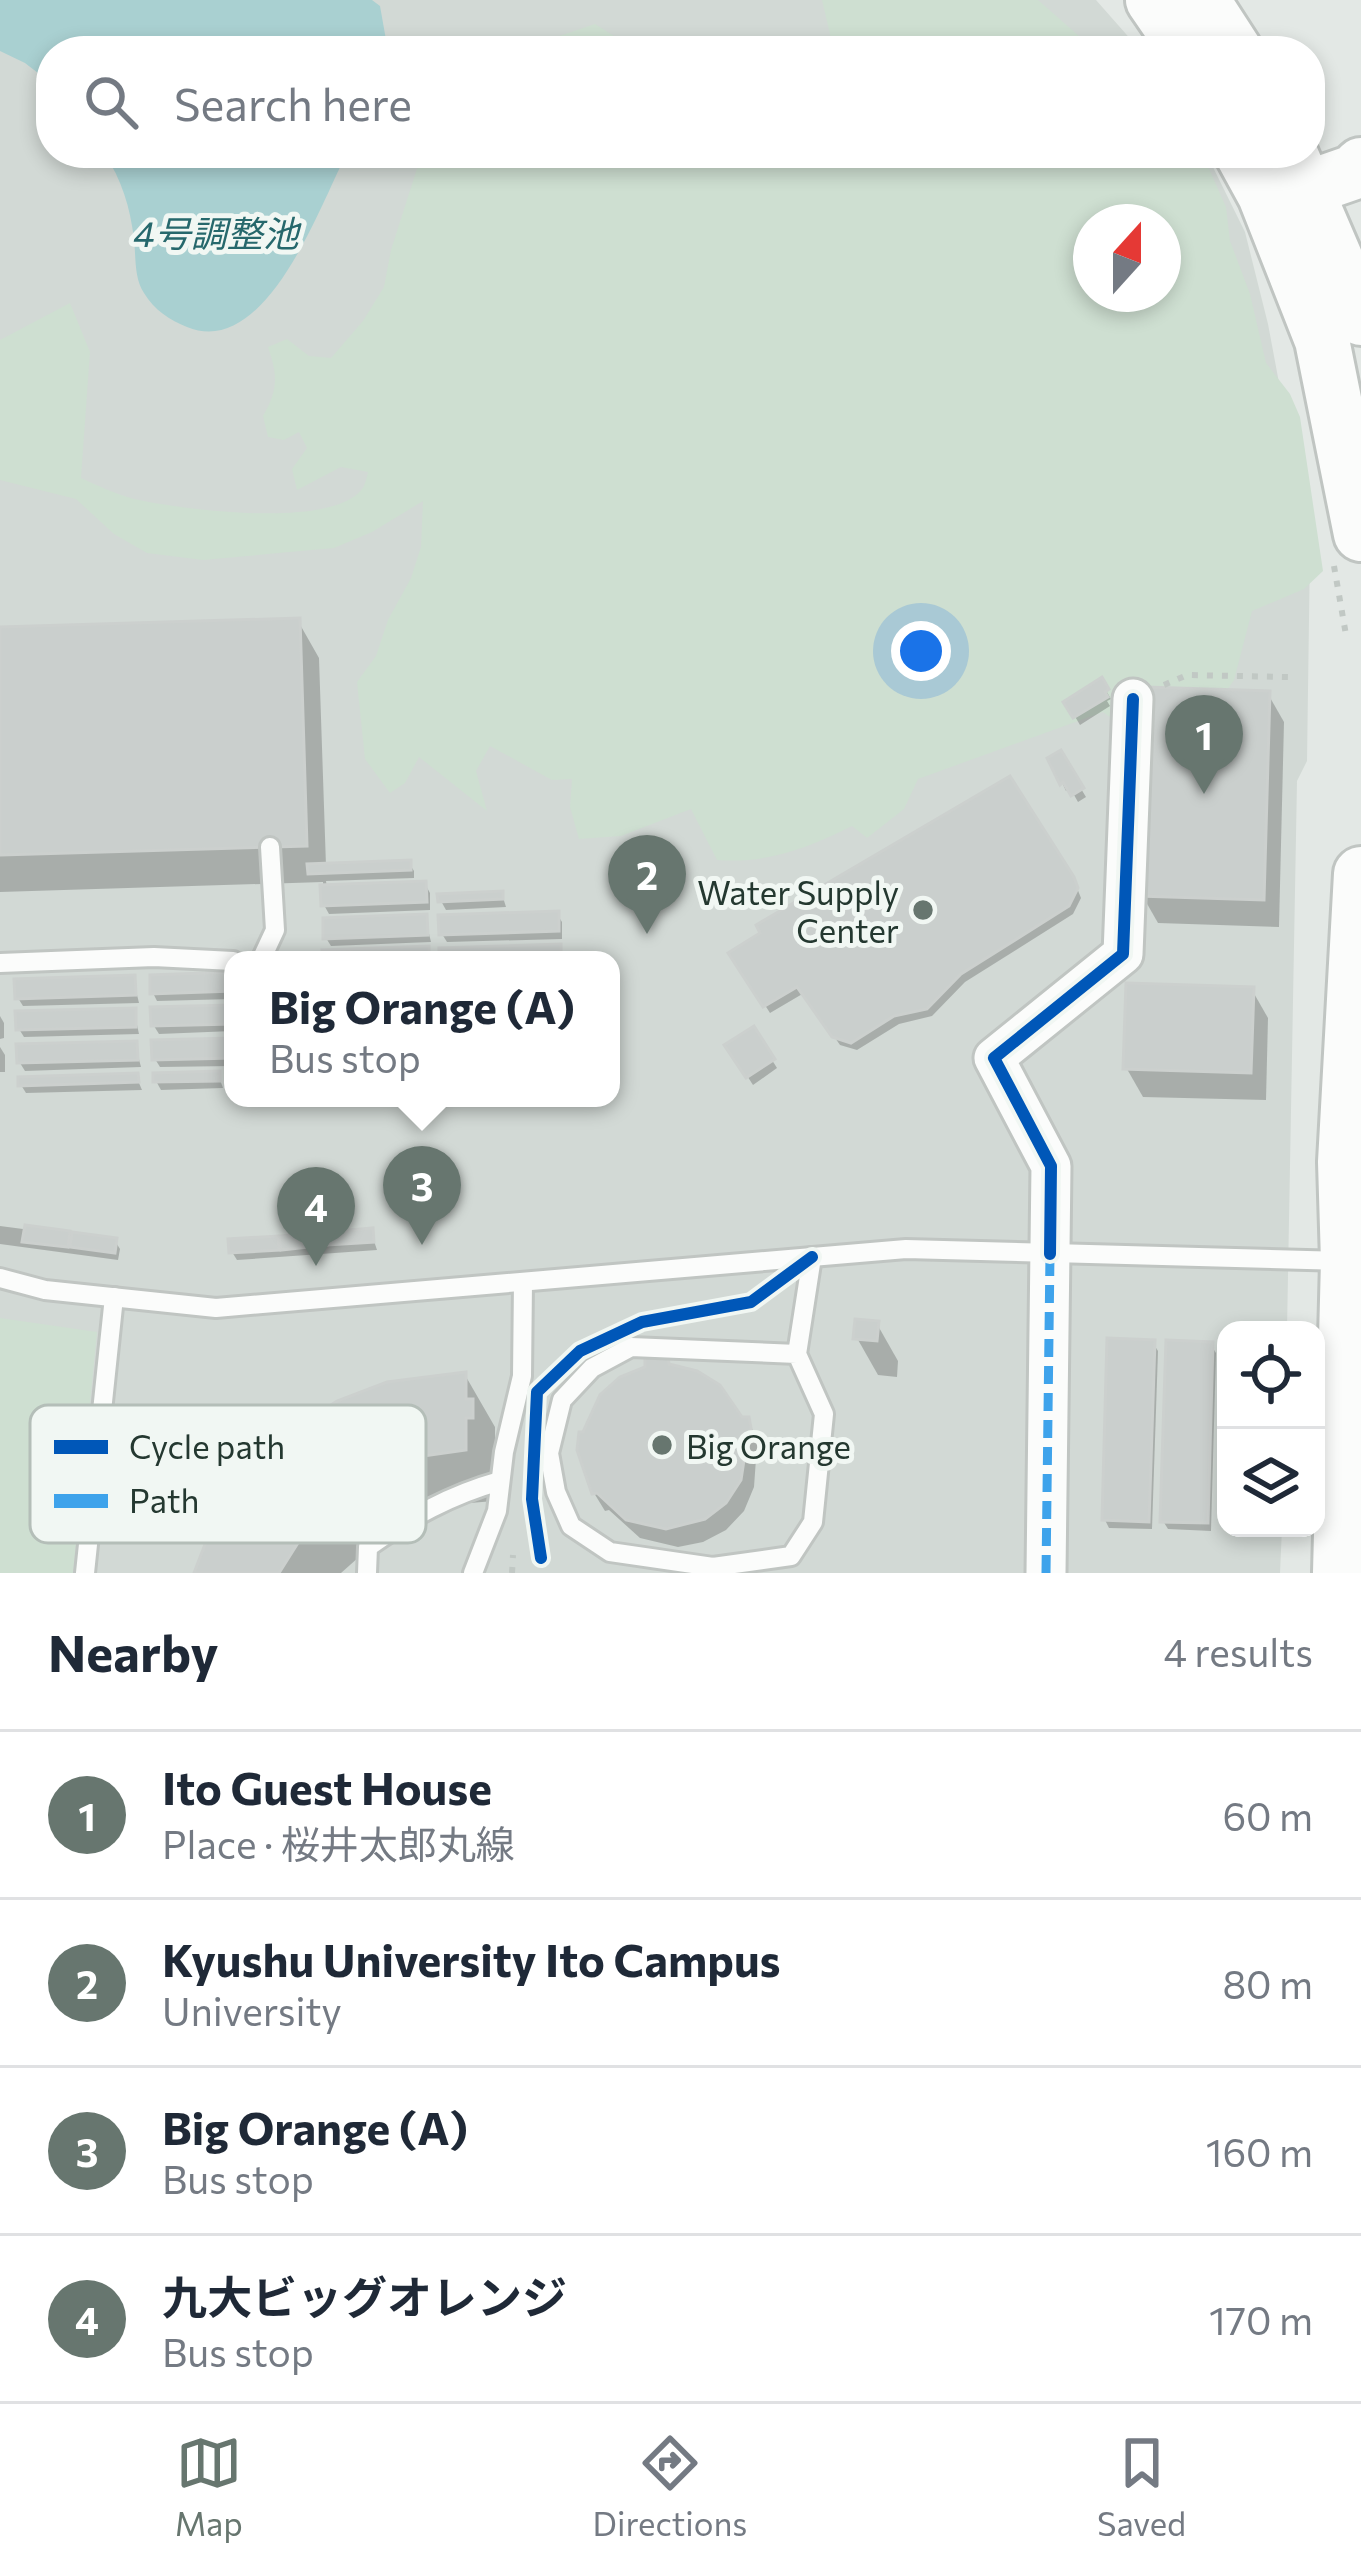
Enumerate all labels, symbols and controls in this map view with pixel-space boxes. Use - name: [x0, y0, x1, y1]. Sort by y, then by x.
- search box: [36, 36, 1325, 168]
- icon: search: [78, 69, 144, 135]
- text: Search here: [174, 75, 412, 130]
- north arrow: [1073, 204, 1181, 312]
- water label: 4号調整池: [133, 210, 302, 254]
- your location: [891, 621, 951, 681]
- pin: 1: [1165, 695, 1243, 794]
- pin: 2: [608, 835, 686, 934]
- place label: Water Supply Center: [697, 871, 899, 950]
- marker: Water Supply Center: [910, 897, 936, 923]
- popup: [224, 951, 620, 1107]
- text: Big Orange (A): [269, 978, 575, 1033]
- text: Bus stop: [269, 1033, 421, 1081]
- pin: 3: [383, 1146, 461, 1245]
- pin: 4: [277, 1167, 355, 1266]
- map controls: [1217, 1321, 1325, 1537]
- button: locate: [1217, 1321, 1325, 1429]
- legend: [30, 1405, 426, 1543]
- text: Cycle path: [129, 1425, 285, 1466]
- place label: Big Orange: [686, 1425, 851, 1466]
- button: layers: [1217, 1429, 1325, 1537]
- marker: Big Orange: [649, 1432, 675, 1458]
- text: Path: [129, 1479, 199, 1520]
- text: Nearby: [48, 1620, 218, 1683]
- text: 4 results: [1163, 1627, 1313, 1675]
- text: Ito Guest House: [162, 1759, 492, 1814]
- text: 1: [78, 1791, 96, 1839]
- text: 60 m: [1222, 1791, 1313, 1839]
- text: Place · 桜井太郎丸線: [162, 1819, 515, 1867]
- text: Kyushu University Ito Campus: [162, 1931, 781, 1986]
- text: 2: [76, 1959, 98, 2007]
- text: 80 m: [1222, 1959, 1313, 2007]
- text: University: [162, 1986, 342, 2034]
- text: Big Orange (A): [162, 2099, 468, 2154]
- text: 3: [76, 2127, 98, 2175]
- text: 160 m: [1206, 2127, 1313, 2175]
- text: Bus stop: [162, 2154, 314, 2202]
- text: 九大ビッグオレンジ: [162, 2268, 567, 2323]
- text: 4: [75, 2295, 99, 2343]
- text: 170 m: [1209, 2295, 1313, 2343]
- text: Bus stop: [162, 2327, 314, 2375]
- tab: Map: [175, 2430, 243, 2543]
- tab: Directions: [593, 2430, 747, 2543]
- tab: Saved: [1097, 2430, 1186, 2543]

